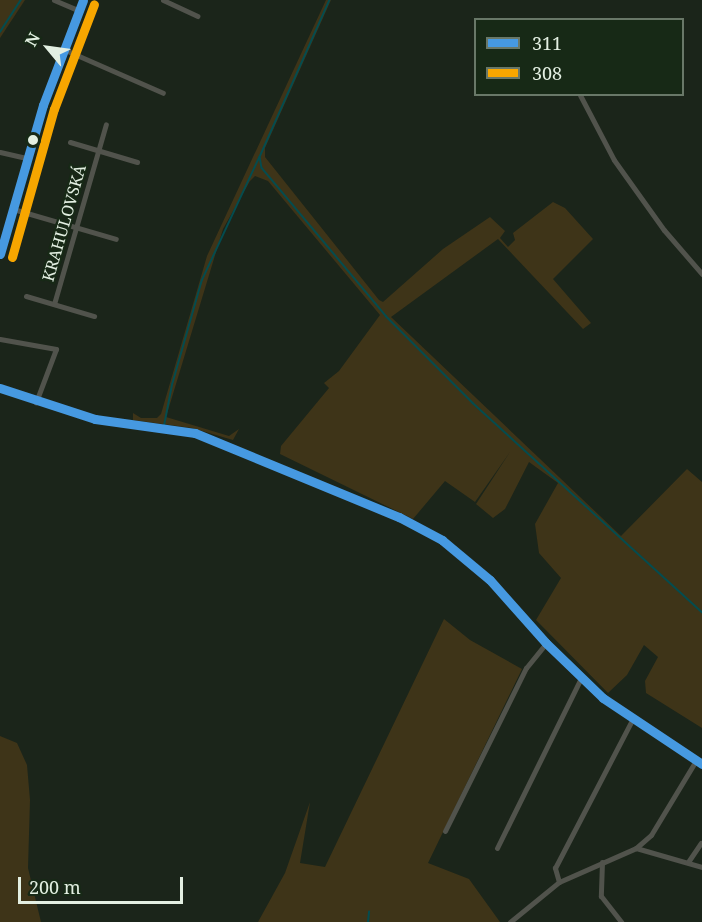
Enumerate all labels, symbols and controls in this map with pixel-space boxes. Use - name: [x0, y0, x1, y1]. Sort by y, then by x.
- north arrow: [18, 18, 78, 78]
- legend: [474, 18, 684, 96]
- text: N: [20, 28, 45, 50]
- text: 311: [532, 31, 562, 55]
- text: 308: [532, 61, 562, 85]
- unlabelled marker: [27, 134, 39, 146]
- street label: KRAHULOVSKÁ: [38, 162, 90, 284]
- scale bar: [21, 865, 186, 903]
- text: 200 m: [29, 875, 81, 899]

